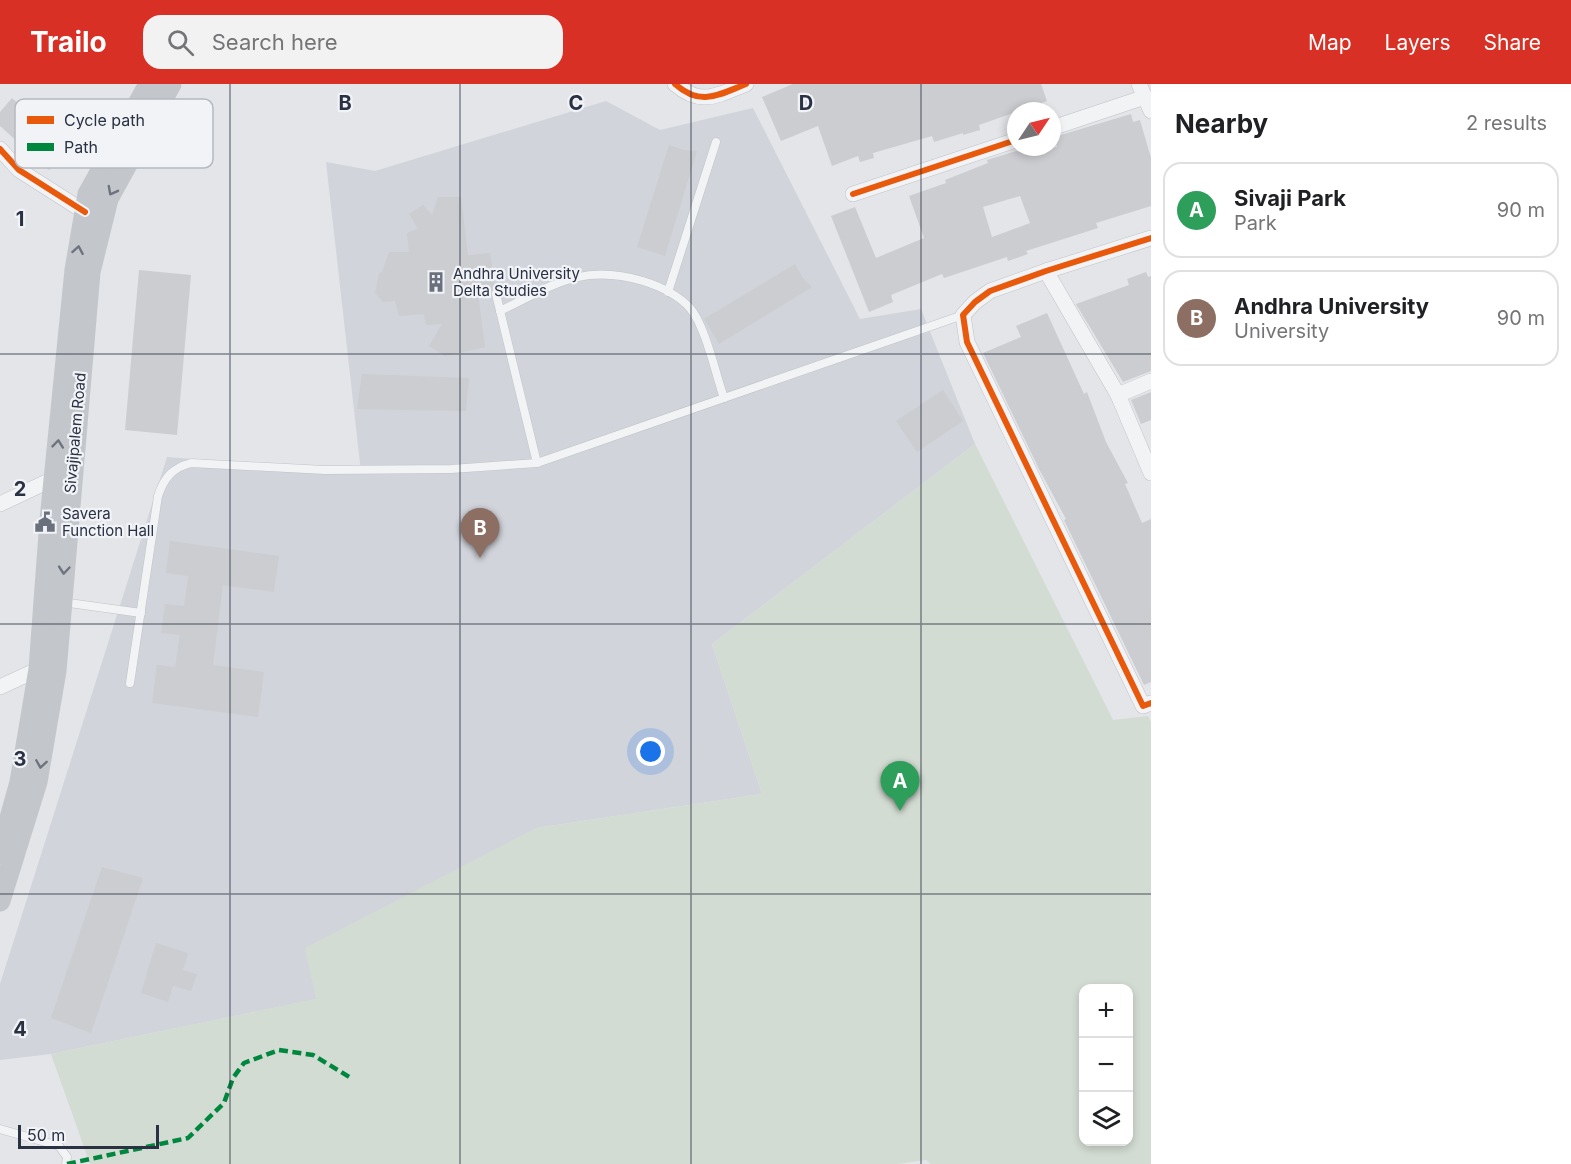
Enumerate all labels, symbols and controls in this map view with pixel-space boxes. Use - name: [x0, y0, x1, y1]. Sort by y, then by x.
- search box: [143, 15, 563, 69]
- text: Trailo: [30, 25, 107, 59]
- icon: search: [164, 26, 197, 59]
- text: Search here: [212, 29, 338, 55]
- text: Map: [1308, 30, 1352, 55]
- text: Layers: [1385, 30, 1451, 55]
- text: Share: [1484, 30, 1541, 55]
- text: B: [338, 91, 352, 115]
- text: C: [569, 91, 583, 115]
- text: D: [799, 91, 813, 115]
- legend: [15, 99, 213, 168]
- north arrow: [1007, 102, 1061, 156]
- text: Nearby: [1175, 108, 1268, 139]
- text: Cycle path: [64, 110, 145, 130]
- text: 2 results: [1466, 111, 1547, 135]
- text: Path: [64, 137, 98, 157]
- one-way arrow: [108, 184, 119, 195]
- text: Sivaji Park: [1234, 185, 1346, 211]
- text: A: [1189, 198, 1204, 222]
- text: 90 m: [1497, 198, 1545, 222]
- text: 1: [16, 207, 24, 231]
- text: Park: [1234, 211, 1277, 235]
- one-way arrow: [71, 245, 84, 255]
- place label: Andhra University Delta Studies: [453, 264, 580, 300]
- building icon: Andhra University Delta Studies: [424, 270, 448, 294]
- text: Andhra University: [1234, 293, 1429, 319]
- text: B: [1190, 306, 1203, 330]
- text: 90 m: [1497, 306, 1545, 330]
- text: University: [1234, 319, 1329, 343]
- street label: Sivajipalem Road: [60, 372, 90, 494]
- one-way arrow: [51, 439, 64, 448]
- text: 2: [14, 477, 26, 501]
- place label: Savera Function Hall: [62, 504, 154, 540]
- pin: B: [460, 508, 500, 558]
- public building icon: Savera Function Hall: [33, 510, 57, 534]
- one-way arrow: [57, 566, 70, 575]
- your location: [636, 737, 665, 766]
- text: 3: [14, 747, 26, 771]
- one-way arrow: [35, 759, 47, 768]
- pin: A: [880, 762, 920, 811]
- map controls: [1079, 984, 1133, 1146]
- button: +: [1079, 984, 1133, 1038]
- text: 4: [13, 1017, 27, 1041]
- button: −: [1079, 1038, 1133, 1092]
- button: layers: [1079, 1092, 1133, 1146]
- scale bar: [18, 1122, 159, 1150]
- text: 50 m: [27, 1125, 65, 1145]

